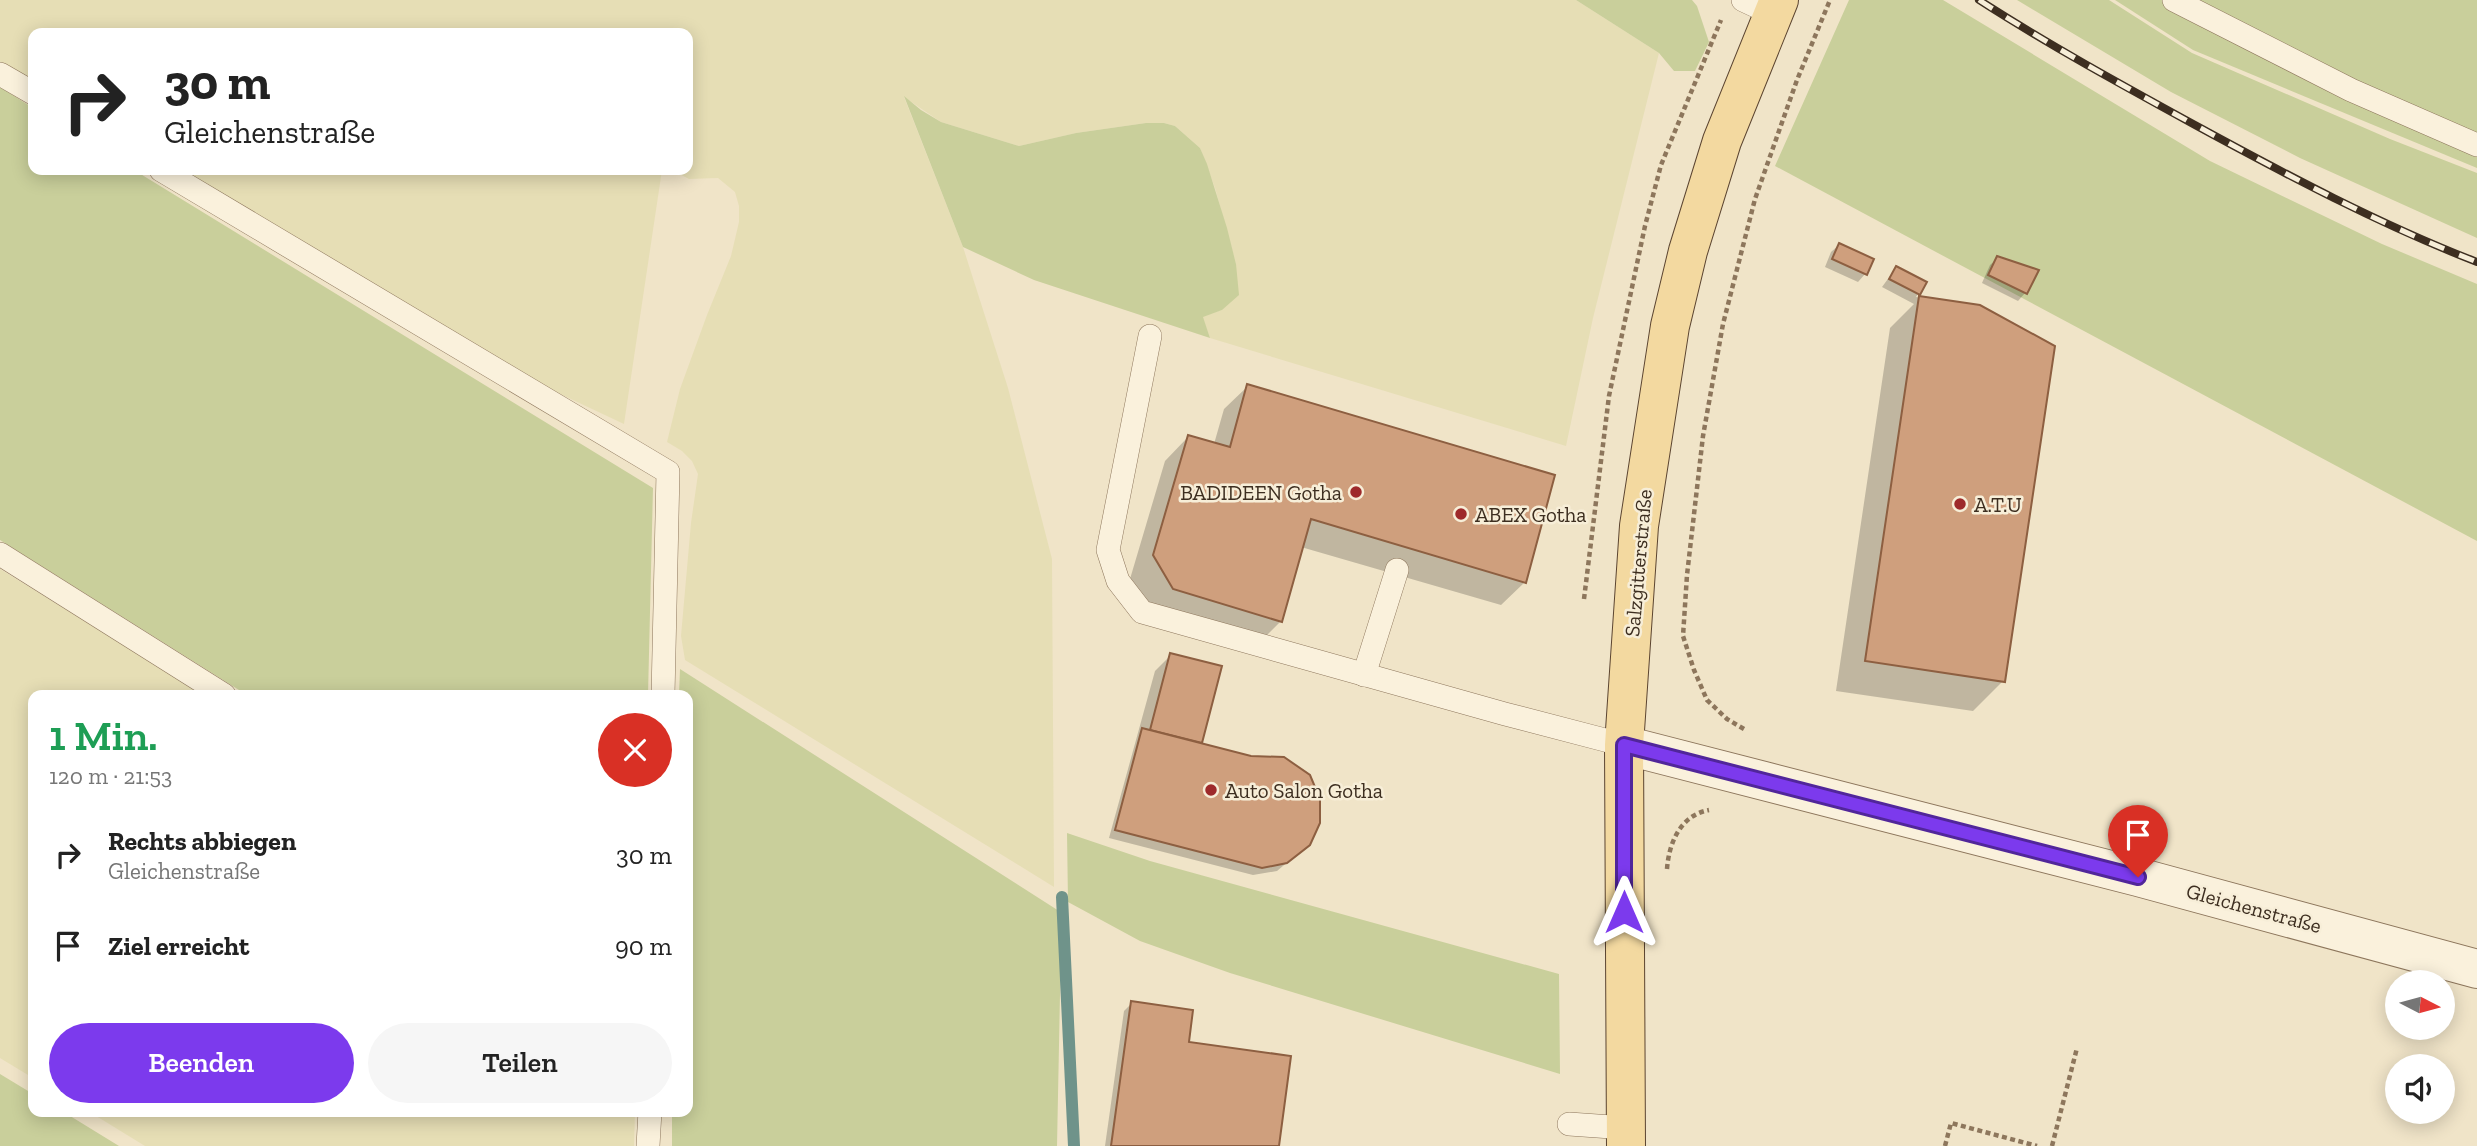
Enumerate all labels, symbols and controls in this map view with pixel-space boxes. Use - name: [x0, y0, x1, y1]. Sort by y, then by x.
- text: 30 m: [164, 53, 270, 112]
- icon: right: [49, 56, 140, 147]
- text: Gleichenstraße: [164, 113, 375, 151]
- place label: BADIDEEN Gotha: [1180, 480, 1342, 505]
- marker: BADIDEEN Gotha: [1348, 484, 1364, 500]
- street label: Salzgitterstraße: [1619, 488, 1657, 638]
- place label: A.T.U: [1974, 492, 2022, 517]
- marker: A.T.U: [1952, 496, 1968, 512]
- place label: ABEX Gotha: [1475, 502, 1586, 527]
- marker: ABEX Gotha: [1453, 506, 1469, 522]
- text: 1 Min.: [49, 710, 158, 761]
- button: close: [598, 713, 672, 787]
- text: 120 m · 21:53: [49, 762, 172, 790]
- place label: Auto Salon Gotha: [1225, 778, 1383, 803]
- marker: Auto Salon Gotha: [1203, 782, 1219, 798]
- pin: [2108, 805, 2168, 877]
- icon: arrive: [2119, 816, 2157, 854]
- text: Rechts abbiegen: [108, 825, 296, 857]
- icon: right: [49, 836, 87, 874]
- text: 30 m: [616, 839, 672, 871]
- text: Gleichenstraße: [108, 857, 260, 885]
- position arrow: [1587, 875, 1661, 949]
- street label: Gleichenstraße: [2184, 878, 2324, 938]
- icon: arrive: [49, 927, 87, 965]
- text: Ziel erreicht: [108, 930, 249, 962]
- text: 90 m: [615, 930, 672, 962]
- north arrow: [2385, 970, 2455, 1040]
- map controls: [2385, 970, 2455, 1124]
- button: Beenden: [49, 1023, 354, 1103]
- button: Teilen: [368, 1023, 672, 1103]
- button: sound: [2385, 1054, 2455, 1124]

